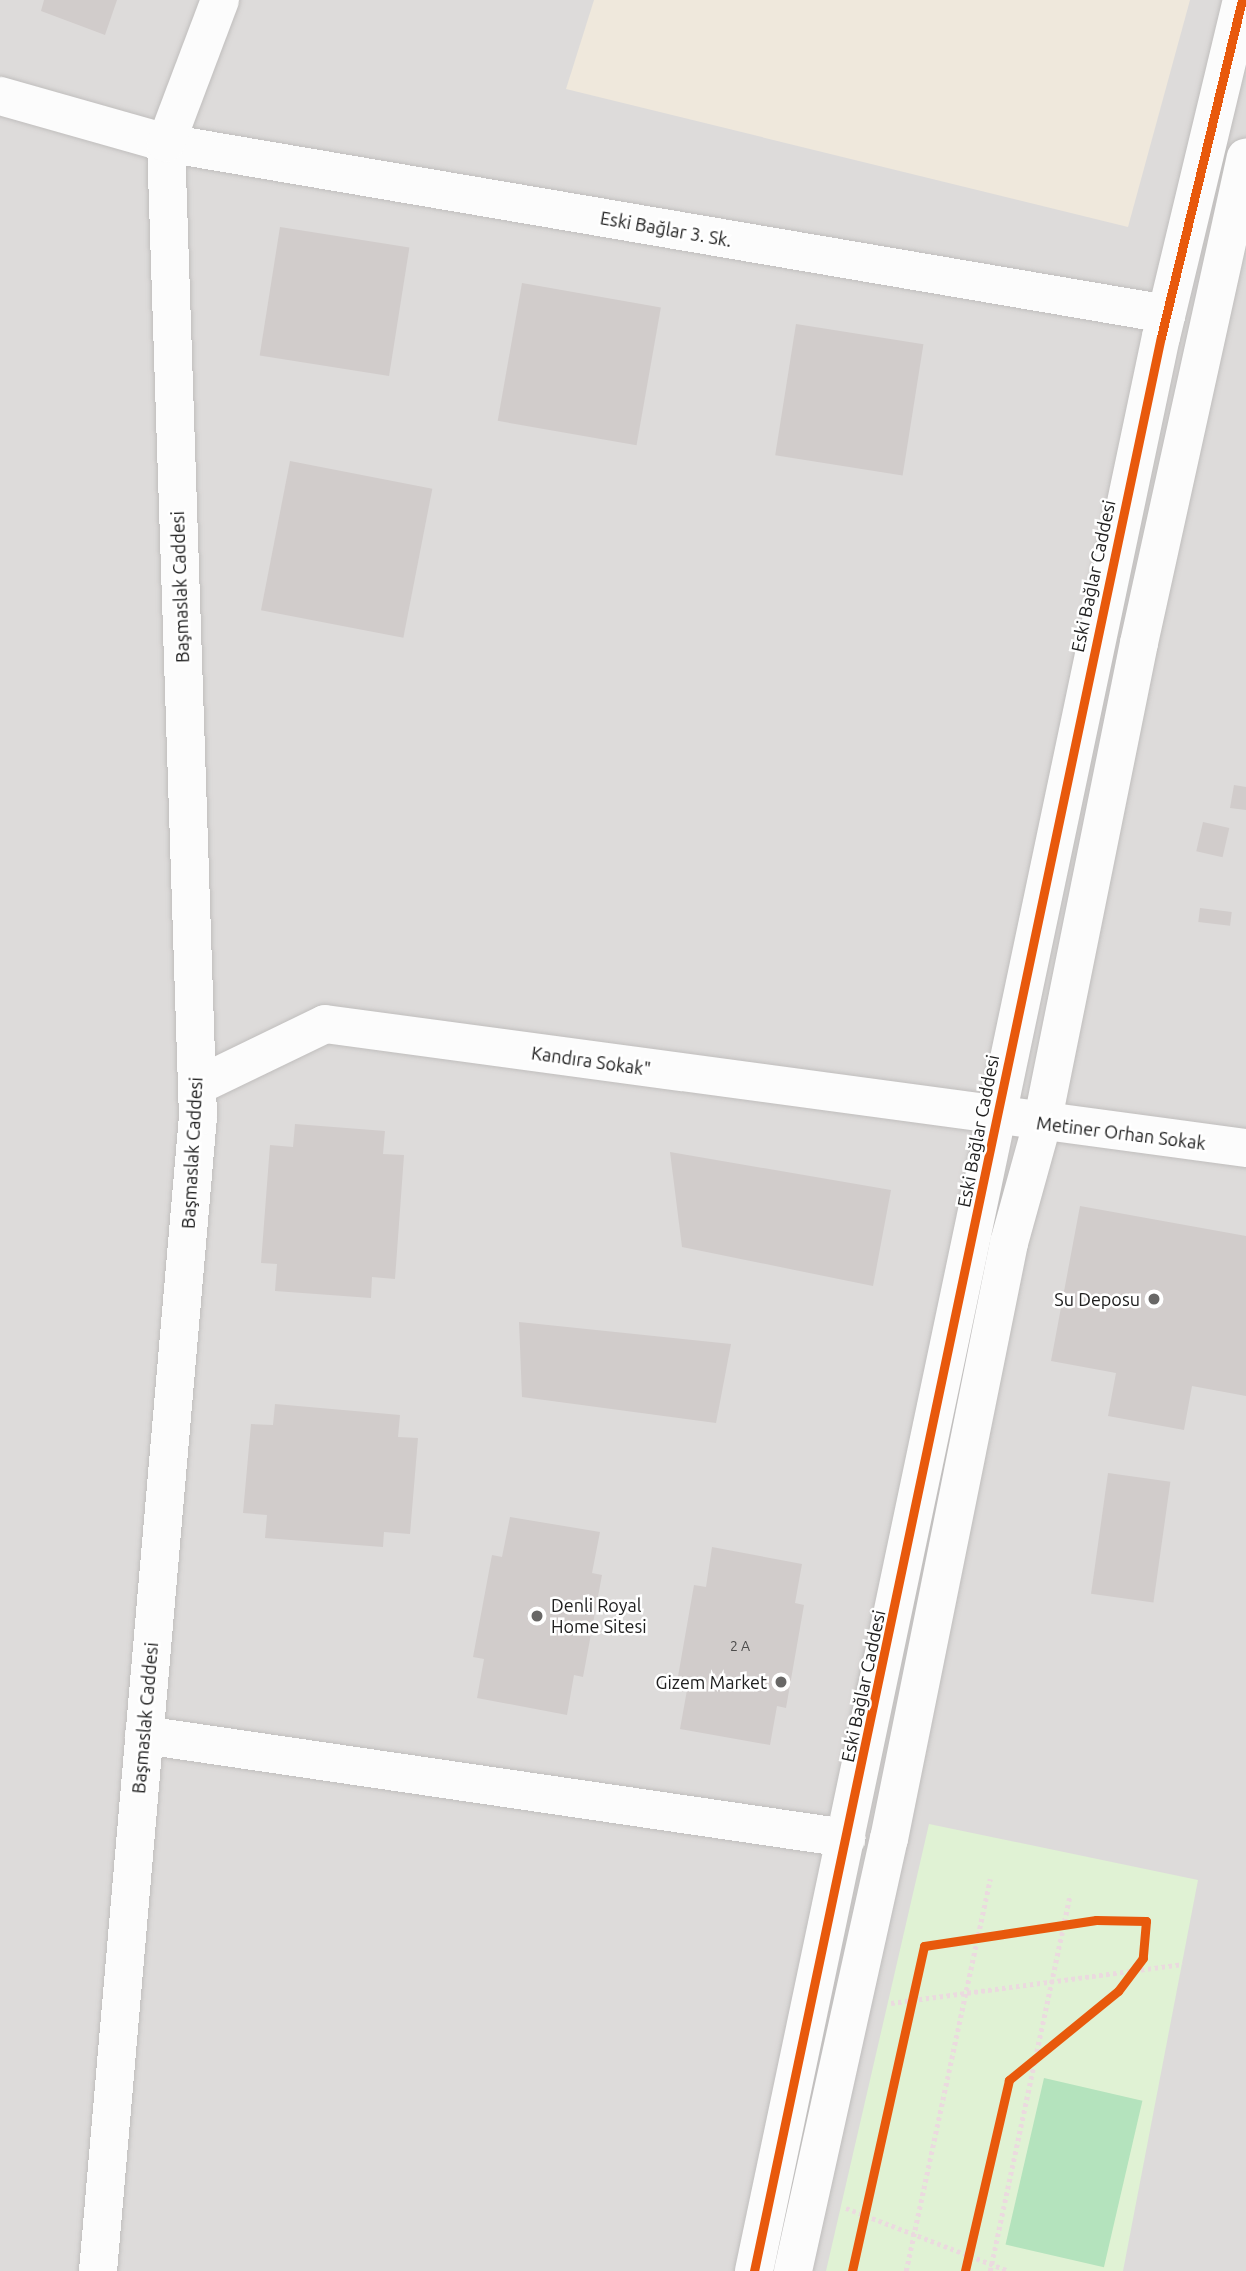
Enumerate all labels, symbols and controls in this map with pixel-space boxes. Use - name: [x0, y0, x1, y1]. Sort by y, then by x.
- street label: Eski Bağlar 3. Sk.: [599, 207, 733, 251]
- street label: Eski Bağlar Caddesi: [1066, 498, 1120, 654]
- street label: Başmaslak Caddesi: [167, 511, 193, 663]
- street label: Kandıra Sokak": [530, 1042, 652, 1080]
- street label: Eski Bağlar Caddesi: [953, 1053, 1003, 1209]
- street label: Başmaslak Caddesi: [177, 1077, 207, 1229]
- street label: Metiner Orhan Sokak: [1035, 1112, 1207, 1154]
- place label: Su Deposu: [1054, 1288, 1140, 1310]
- marker: Su Deposu: [1146, 1291, 1162, 1307]
- place label: Denli Royal Home Sitesi: [551, 1595, 647, 1638]
- marker: Denli Royal Home Sitesi: [529, 1608, 545, 1624]
- street label: Eski Bağlar Caddesi: [836, 1608, 890, 1764]
- house number: 2 A: [730, 1638, 750, 1654]
- street label: Başmaslak Caddesi: [128, 1641, 162, 1795]
- place label: Gizem Market: [655, 1671, 767, 1693]
- marker: Gizem Market: [773, 1674, 789, 1690]

